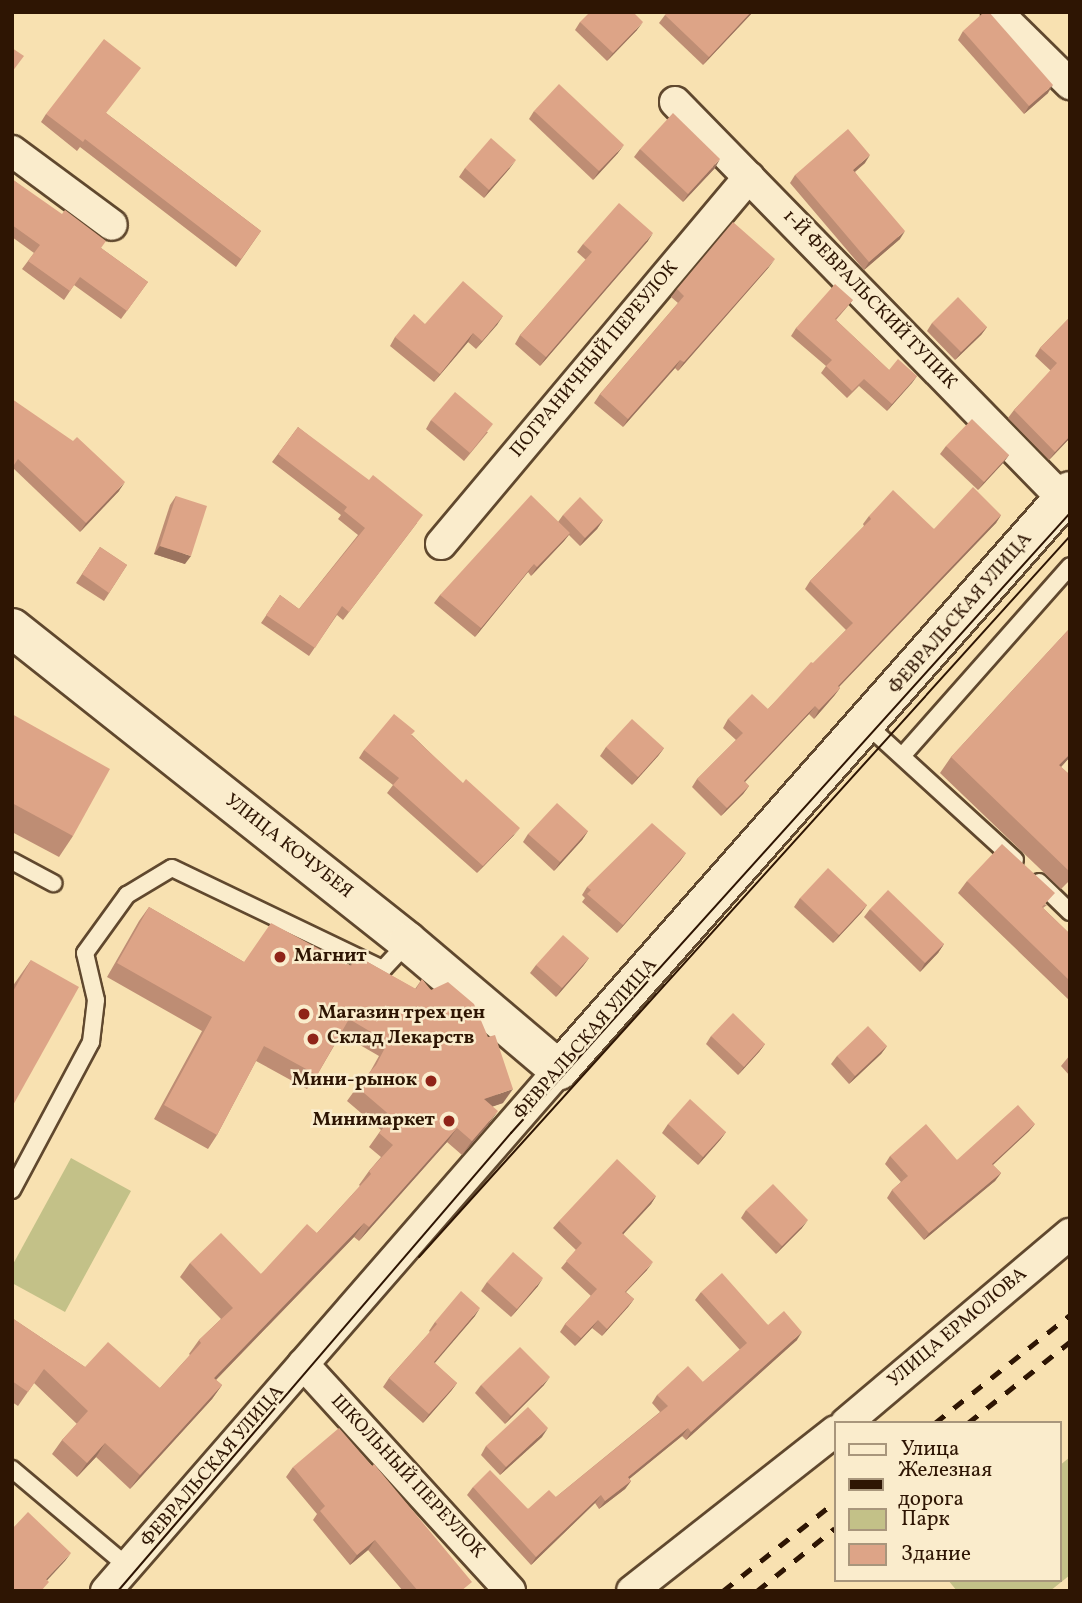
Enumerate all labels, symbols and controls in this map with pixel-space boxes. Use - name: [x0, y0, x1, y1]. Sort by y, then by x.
- street label: 1-Й ФЕВРАЛЬСКИЙ ТУПИК: [777, 205, 961, 395]
- street label: ПОГРАНИЧНЫЙ ПЕРЕУЛОК: [506, 257, 684, 463]
- street label: ФЕВРАЛЬСКАЯ УЛИЦА: [884, 528, 1038, 700]
- street label: УЛИЦА КОЧУБЕЯ: [219, 790, 357, 904]
- place label: Магнит: [294, 946, 367, 968]
- marker: Магнит: [272, 949, 288, 965]
- street label: ФЕВРАЛЬСКАЯ УЛИЦА: [509, 954, 663, 1126]
- place label: Магазин трех цен: [318, 1003, 485, 1025]
- marker: Магазин трех цен: [296, 1006, 312, 1022]
- place label: Склад Лекарств: [327, 1028, 474, 1050]
- marker: Склад Лекарств: [305, 1031, 321, 1047]
- place label: Мини-рынок: [292, 1070, 417, 1092]
- marker: Мини-рынок: [423, 1073, 439, 1089]
- place label: Минимаркет: [313, 1110, 435, 1132]
- marker: Минимаркет: [441, 1113, 457, 1129]
- street label: УЛИЦА ЕРМОЛОВА: [884, 1263, 1032, 1393]
- street label: ФЕВРАЛЬСКАЯ УЛИЦА: [136, 1381, 290, 1553]
- street label: ШКОЛЬНЫЙ ПЕРЕУЛОК: [325, 1390, 489, 1564]
- legend: [834, 1421, 1061, 1582]
- text: Улица: [901, 1435, 959, 1464]
- text: Железная дорога: [898, 1456, 992, 1514]
- text: Парк: [901, 1505, 950, 1534]
- text: Здание: [901, 1540, 971, 1569]

